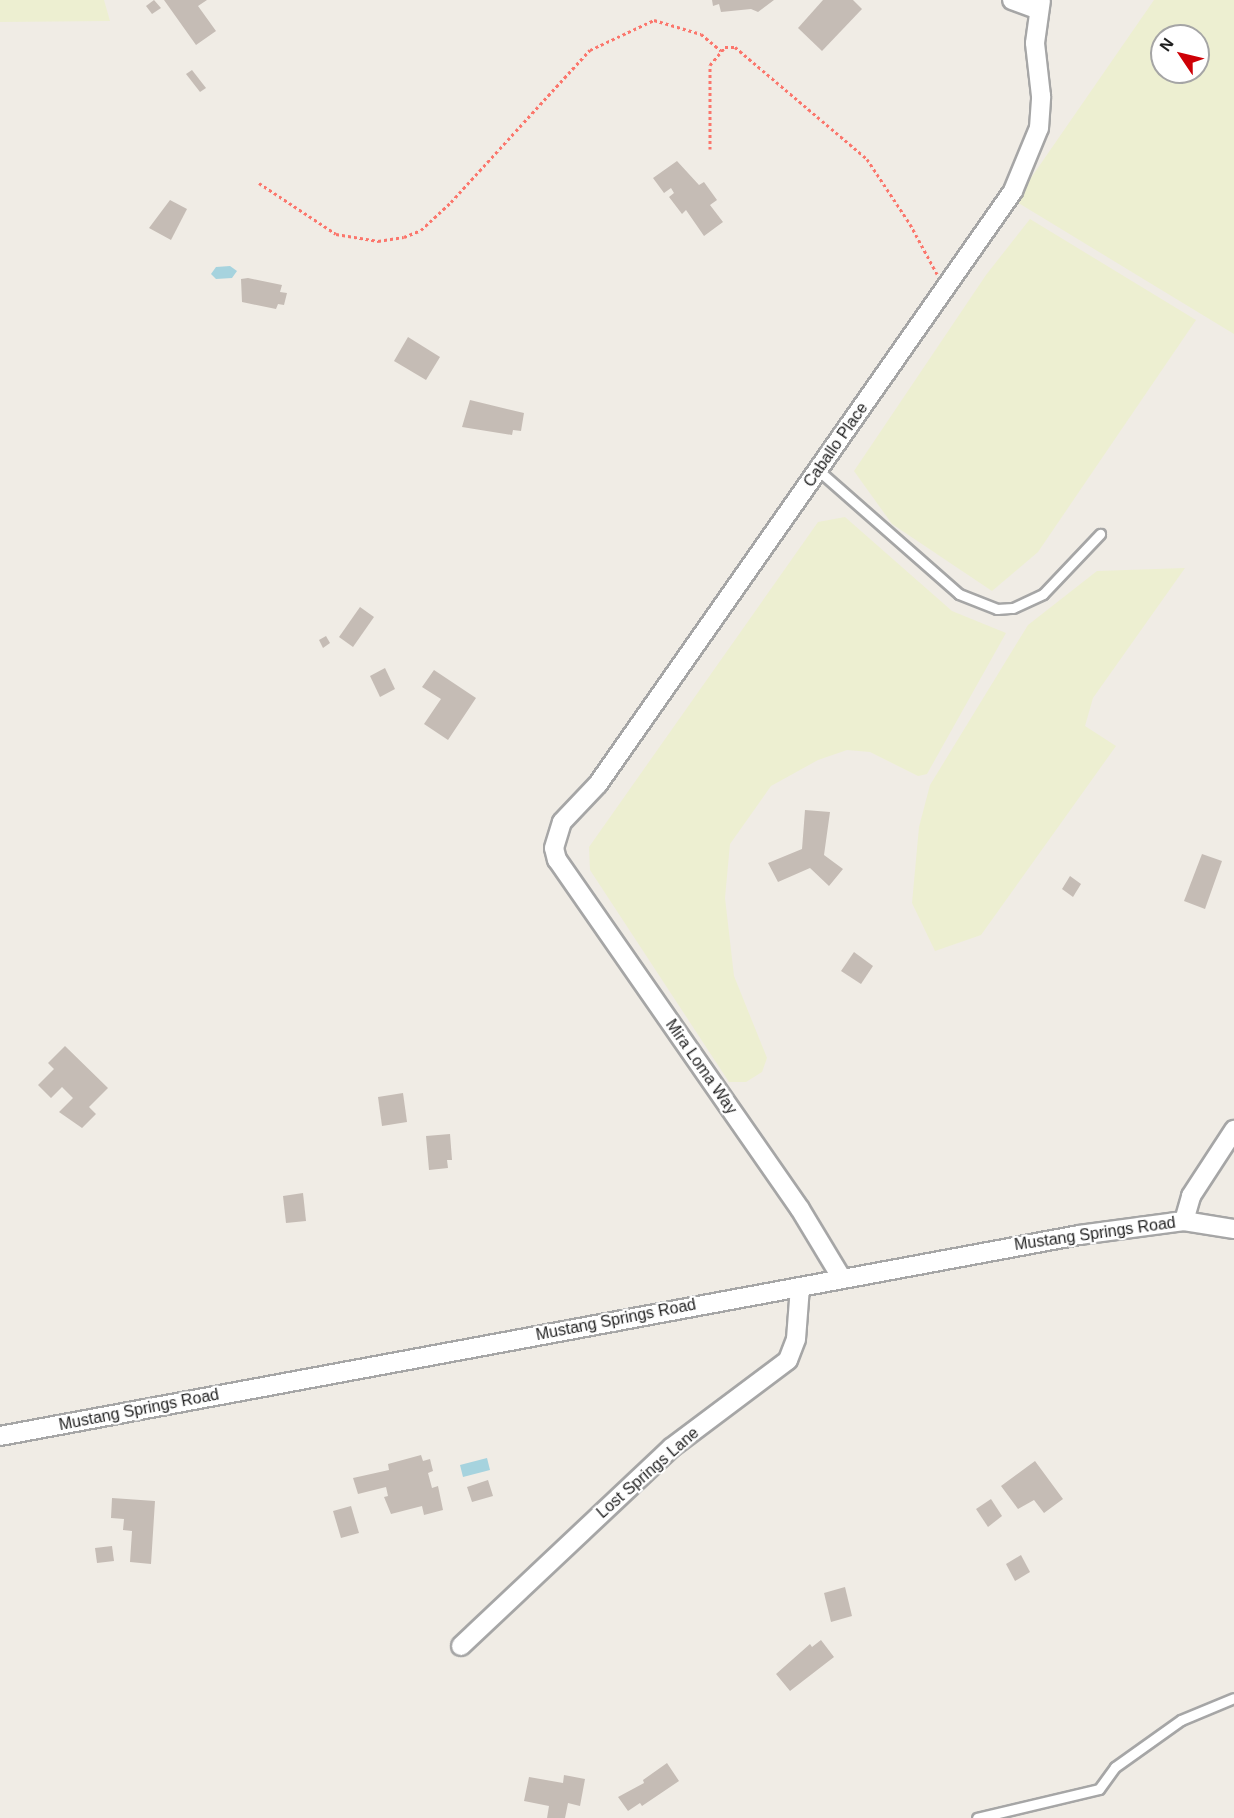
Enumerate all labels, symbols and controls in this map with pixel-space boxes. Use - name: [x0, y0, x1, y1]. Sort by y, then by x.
- north arrow: [1150, 24, 1210, 84]
- text: N: [1156, 35, 1177, 54]
- street label: Caballo Place: [800, 399, 872, 491]
- street label: Mira Loma Way: [661, 1016, 741, 1118]
- street label: Mustang Springs Road: [1013, 1213, 1177, 1255]
- street label: Mustang Springs Road: [534, 1295, 698, 1345]
- street label: Mustang Springs Road: [57, 1385, 221, 1435]
- street label: Lost Springs Lane: [593, 1423, 703, 1523]

